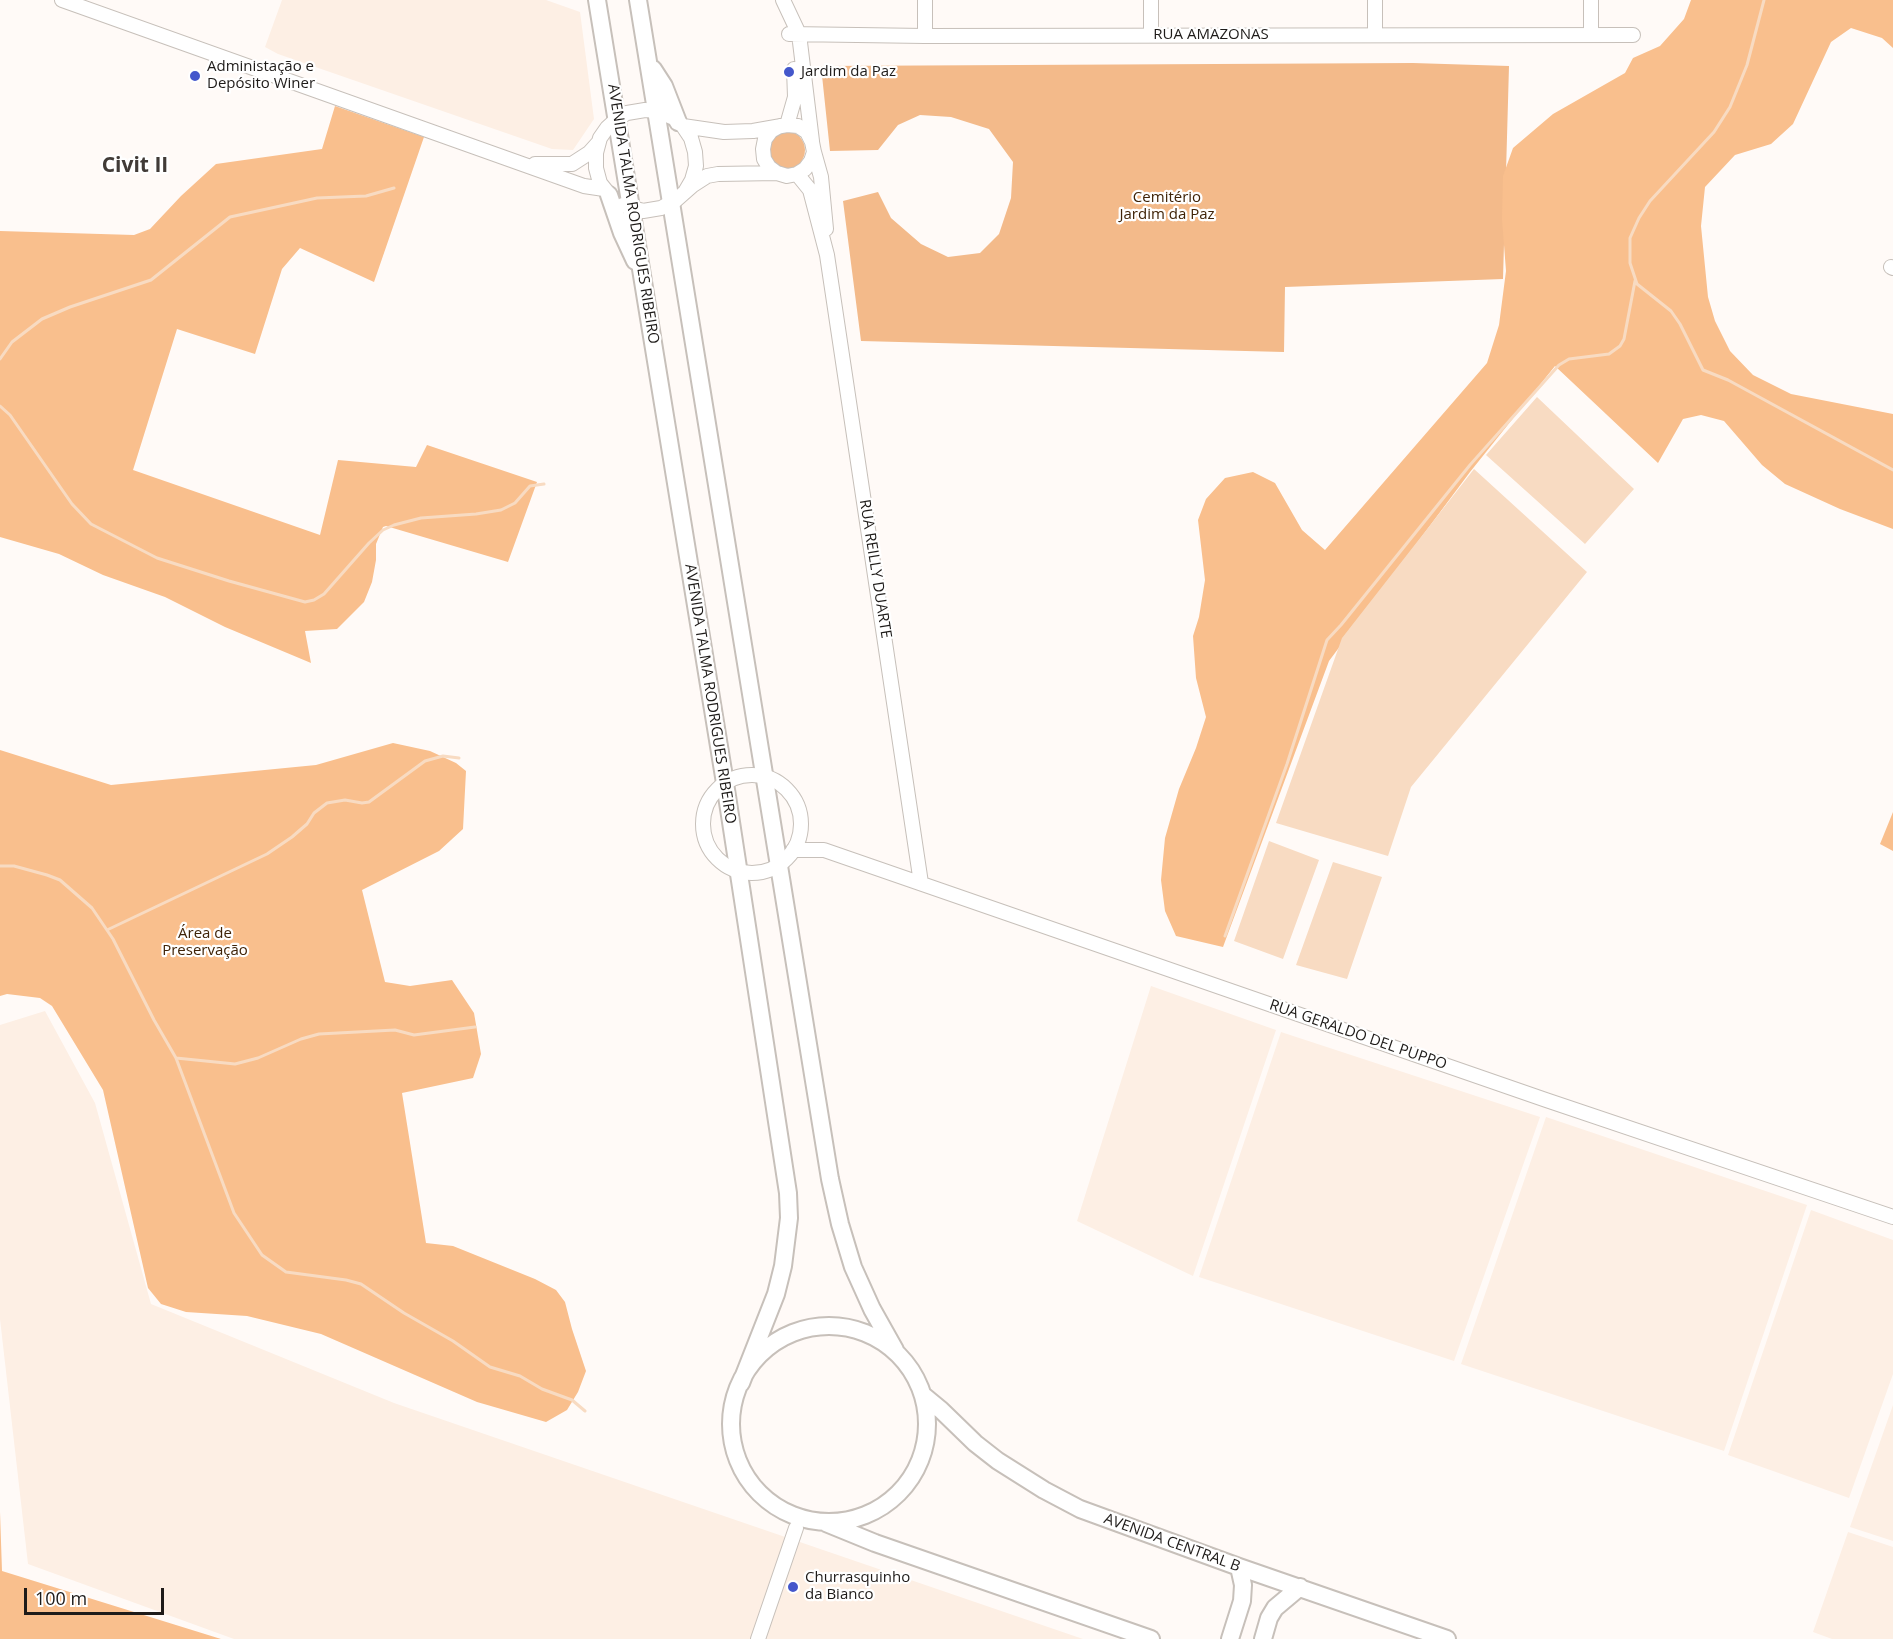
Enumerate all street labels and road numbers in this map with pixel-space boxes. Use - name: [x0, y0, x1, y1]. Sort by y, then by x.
- street label: RUA AMAZONAS: [1153, 26, 1269, 44]
- street label: AVENIDA TALMA RODRIGUES RIBEIRO: [604, 83, 662, 345]
- street label: RUA REILLY DUARTE: [855, 498, 895, 640]
- street label: AVENIDA TALMA RODRIGUES RIBEIRO: [681, 563, 739, 825]
- street label: RUA GERALDO DEL PUPPO: [1267, 996, 1449, 1074]
- street label: AVENIDA CENTRAL B: [1101, 1510, 1243, 1576]

